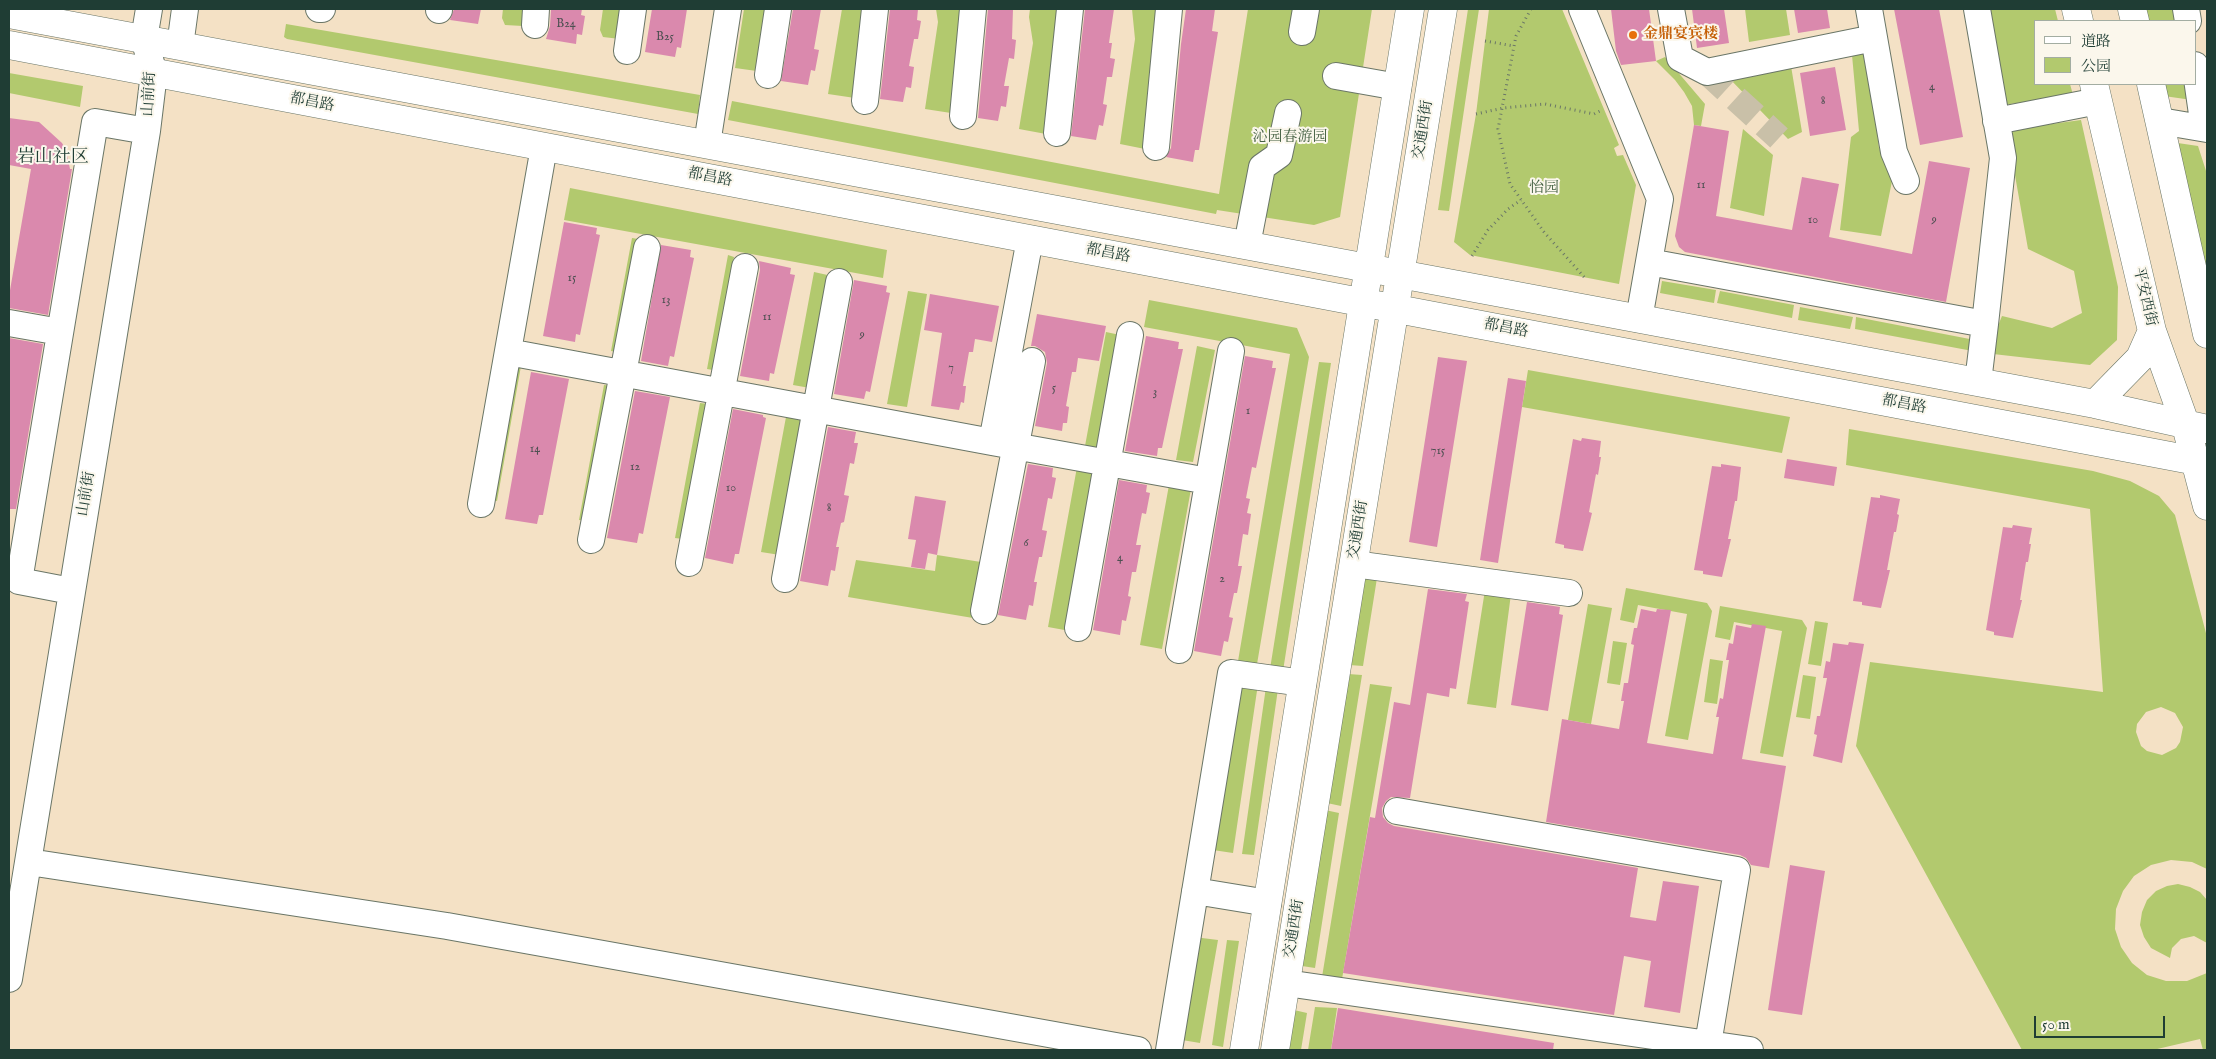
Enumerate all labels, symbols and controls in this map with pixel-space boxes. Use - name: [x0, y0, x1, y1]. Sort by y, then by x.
- house number: B24: [556, 18, 576, 32]
- legend: [2034, 20, 2196, 85]
- place label: 金鼎宴宾楼: [1643, 26, 1718, 44]
- marker: 金鼎宴宾楼: [1627, 29, 1639, 41]
- house number: B25: [656, 31, 674, 45]
- text: 道路: [2081, 32, 2111, 51]
- text: 公园: [2081, 57, 2111, 76]
- street label: 山前街: [140, 71, 160, 117]
- house number: 4: [1929, 81, 1935, 95]
- street label: 都昌路: [288, 90, 336, 116]
- house number: 8: [1821, 95, 1825, 109]
- street label: 交通西街: [1410, 99, 1438, 161]
- park label: 沁园春游园: [1253, 129, 1327, 147]
- district label: 岩山社区: [17, 147, 89, 169]
- street label: 都昌路: [686, 165, 734, 191]
- house number: 11: [1697, 179, 1705, 193]
- park label: 怡园: [1529, 180, 1559, 198]
- house number: 10: [1808, 214, 1818, 228]
- house number: 9: [1931, 214, 1937, 228]
- street label: 都昌路: [1084, 241, 1132, 267]
- street label: 平安西街: [2128, 266, 2160, 328]
- house number: 15: [568, 272, 576, 286]
- house number: 13: [662, 294, 670, 308]
- house number: 11: [763, 311, 771, 325]
- street label: 都昌路: [1482, 316, 1530, 342]
- house number: 9: [859, 329, 865, 343]
- house number: 7: [948, 362, 954, 376]
- house number: 5: [1052, 382, 1056, 396]
- house number: 3: [1153, 386, 1157, 400]
- street label: 都昌路: [1880, 392, 1928, 418]
- house number: 1: [1246, 405, 1250, 419]
- house number: 14: [530, 443, 540, 457]
- house number: 715: [1431, 445, 1445, 459]
- house number: 12: [630, 461, 640, 475]
- street label: 山前街: [75, 470, 99, 518]
- house number: 10: [726, 482, 736, 496]
- street label: 交通西街: [1345, 499, 1373, 561]
- house number: 8: [827, 502, 831, 516]
- house number: 6: [1023, 537, 1029, 551]
- house number: 4: [1117, 552, 1123, 566]
- house number: 2: [1219, 573, 1225, 587]
- street label: 交通西街: [1281, 898, 1309, 960]
- scale bar: [2036, 1006, 2167, 1038]
- text: 50 m: [2042, 1015, 2070, 1034]

